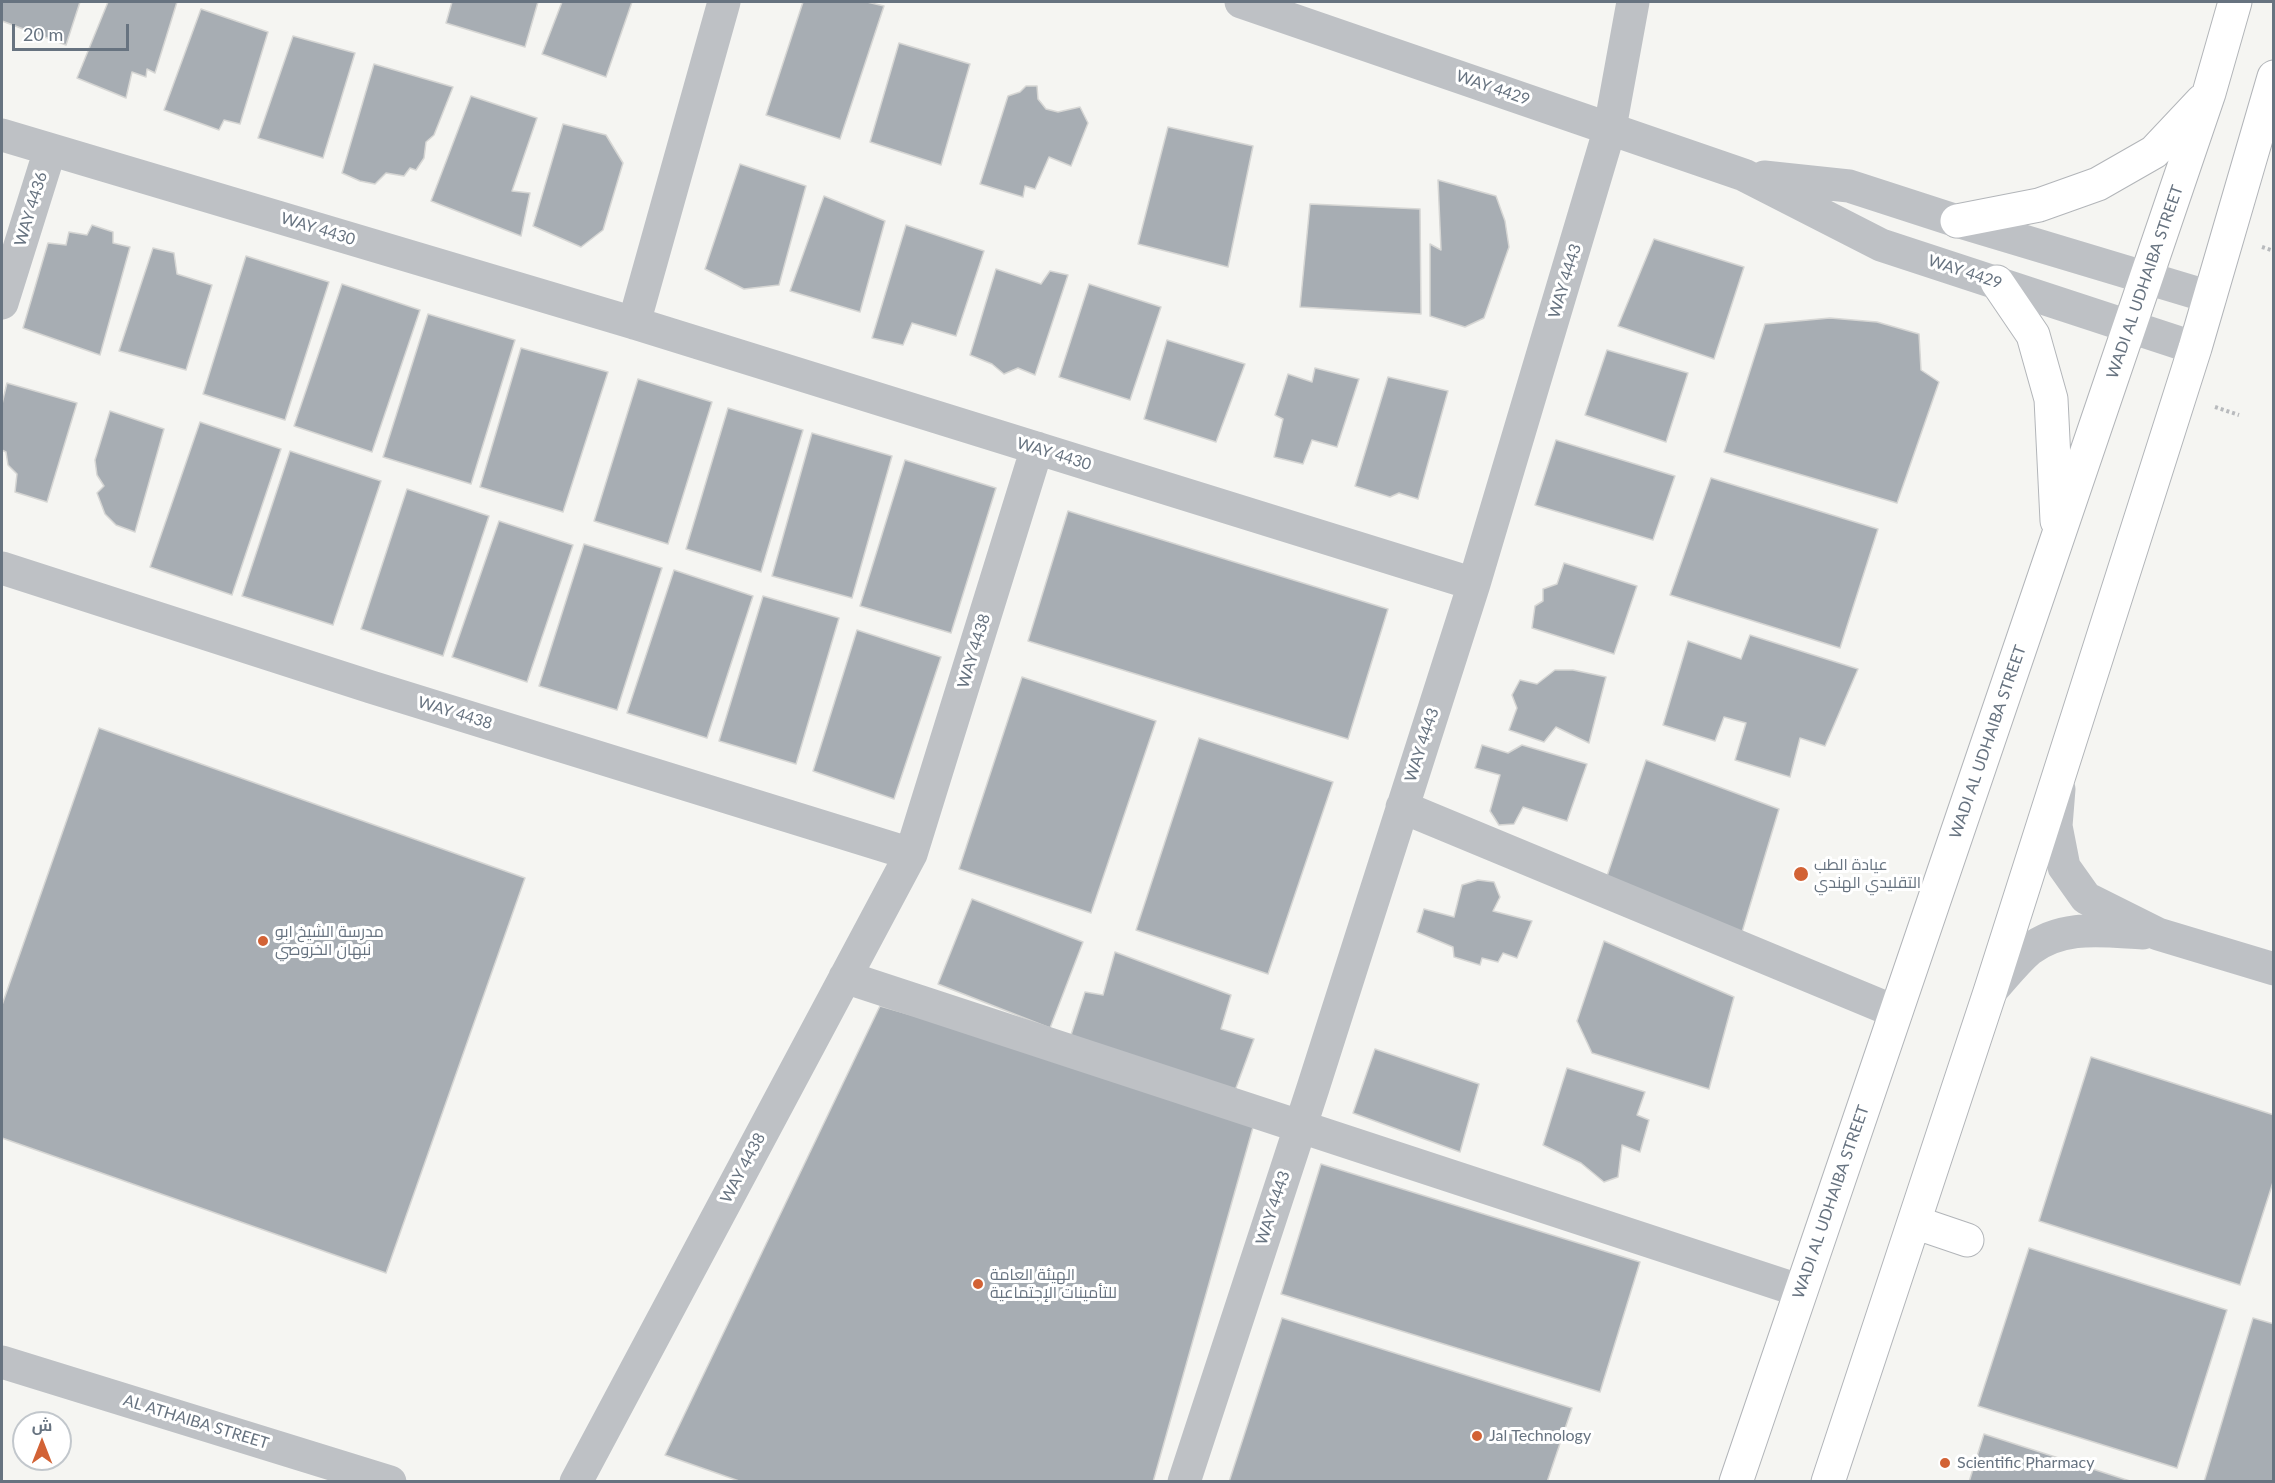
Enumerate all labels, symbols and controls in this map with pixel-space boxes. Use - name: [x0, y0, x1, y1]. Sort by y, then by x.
- scale bar: [15, 12, 132, 50]
- text: 20 m: [23, 23, 63, 45]
- street label: WAY 4429: [1454, 66, 1532, 110]
- street label: WAY 4436: [11, 169, 51, 249]
- street label: WADI AL UDHAIBA STREET: [2103, 183, 2187, 381]
- street label: WAY 4430: [278, 209, 358, 249]
- street label: WAY 4443: [1545, 241, 1585, 321]
- street label: WAY 4429: [1926, 251, 2004, 293]
- street label: WAY 4430: [1014, 434, 1094, 474]
- street label: WAY 4438: [954, 611, 994, 691]
- street label: WADI AL UDHAIBA STREET: [1946, 643, 2030, 841]
- street label: WAY 4438: [415, 693, 495, 733]
- street label: WAY 4443: [1401, 706, 1443, 784]
- place label: عيادة الطب التقليدي الهندي: [1814, 855, 1921, 893]
- marker: عيادة الطب التقليدي الهندي: [1792, 865, 1810, 883]
- place label: مدرسة الشيخ ابو نبهان الخروصي: [275, 922, 384, 960]
- marker: مدرسة الشيخ ابو نبهان الخروصي: [256, 934, 270, 948]
- street label: WADI AL UDHAIBA STREET: [1789, 1103, 1873, 1301]
- street label: WAY 4438: [716, 1130, 770, 1206]
- street label: WAY 4443: [1252, 1169, 1294, 1247]
- place label: الهيئة العامة للتأمينات الإجتماعية: [990, 1265, 1117, 1303]
- marker: الهيئة العامة للتأمينات الإجتماعية: [971, 1277, 985, 1291]
- street label: AL ATHAIBA STREET: [121, 1391, 271, 1453]
- north arrow: [12, 1411, 72, 1471]
- text: ش: [32, 1415, 52, 1434]
- place label: Jal Technology: [1489, 1426, 1591, 1446]
- marker: Jal Technology: [1470, 1429, 1484, 1443]
- place label: Scientific Pharmacy: [1957, 1453, 2094, 1473]
- marker: Scientific Pharmacy: [1938, 1456, 1952, 1470]

